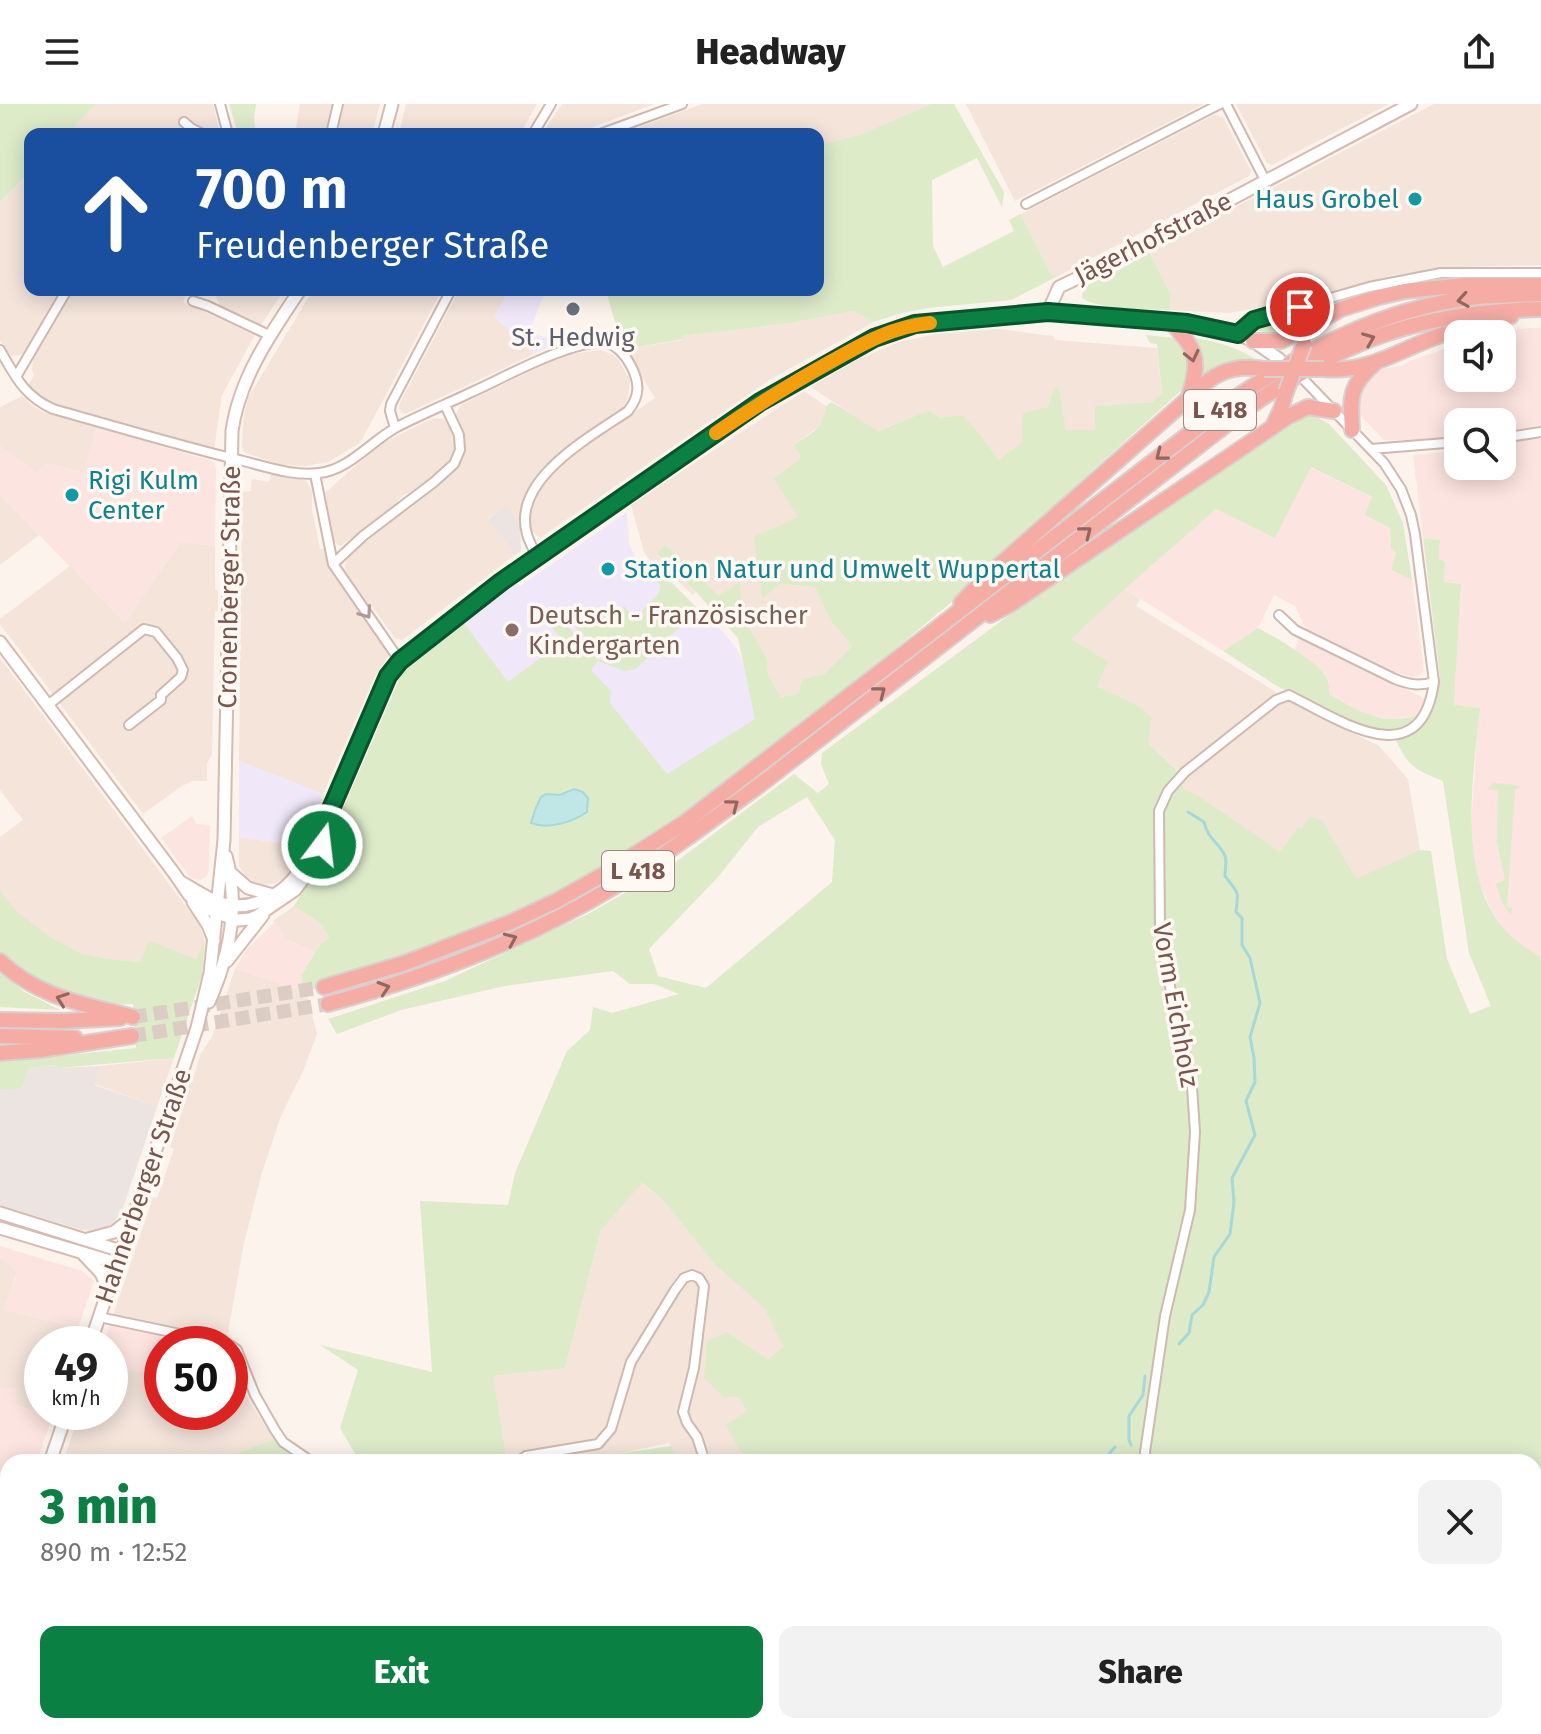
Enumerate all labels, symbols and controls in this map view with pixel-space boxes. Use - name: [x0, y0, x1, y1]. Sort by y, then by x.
- icon: menu: [40, 30, 84, 74]
- text: Headway: [696, 30, 845, 74]
- icon: share: [1457, 30, 1501, 74]
- text: 700 m: [196, 156, 348, 223]
- icon: ahead: [64, 160, 168, 264]
- place label: Haus Grobel: [1255, 184, 1399, 215]
- street label: Jägerhofstraße: [1069, 185, 1237, 291]
- marker: Haus Grobel: [1406, 190, 1424, 208]
- text: Freudenberger Straße: [196, 224, 549, 268]
- pin: [1266, 273, 1334, 341]
- icon: arrive: [1278, 285, 1322, 329]
- one-way arrow: [1457, 291, 1470, 308]
- marker: St. Hedwig: [564, 300, 582, 318]
- map controls: [1444, 320, 1516, 480]
- button: sound: [1444, 320, 1516, 392]
- place label: St. Hedwig: [511, 322, 635, 353]
- one-way arrow: [1361, 332, 1375, 349]
- one-way arrow: [1183, 348, 1200, 362]
- road number: L 418: [1184, 390, 1256, 430]
- button: search: [1444, 408, 1516, 480]
- one-way arrow: [1155, 445, 1170, 459]
- place label: Rigi Kulm Center: [88, 465, 199, 526]
- street label: Cronenberger Straße: [212, 465, 247, 709]
- marker: Rigi Kulm Center: [63, 486, 81, 504]
- one-way arrow: [1077, 528, 1092, 542]
- place label: Station Natur und Umwelt Wuppertal: [624, 554, 1060, 585]
- marker: Station Natur und Umwelt Wuppertal: [599, 560, 617, 578]
- place label: Deutsch - Französischer Kindergarten: [528, 600, 808, 661]
- one-way arrow: [356, 604, 371, 618]
- marker: Deutsch - Französischer Kindergarten: [503, 621, 521, 639]
- one-way arrow: [871, 688, 886, 702]
- one-way arrow: [724, 800, 738, 815]
- position arrow: [280, 803, 364, 887]
- road number: L 418: [602, 851, 674, 891]
- street label: Vorm Eichholz: [1146, 920, 1205, 1090]
- one-way arrow: [502, 933, 517, 949]
- one-way arrow: [376, 981, 390, 997]
- one-way arrow: [56, 992, 70, 1008]
- street label: Hahnerberger Straße: [89, 1065, 198, 1308]
- speed limit sign: 50: [144, 1326, 248, 1430]
- text: 49: [54, 1344, 98, 1392]
- text: km/h: [51, 1386, 101, 1410]
- text: 3 min: [40, 1478, 158, 1536]
- button: close: [1418, 1480, 1502, 1564]
- text: 890 m · 12:52: [40, 1537, 187, 1568]
- button: Exit: [40, 1626, 763, 1718]
- button: Share: [779, 1626, 1502, 1718]

